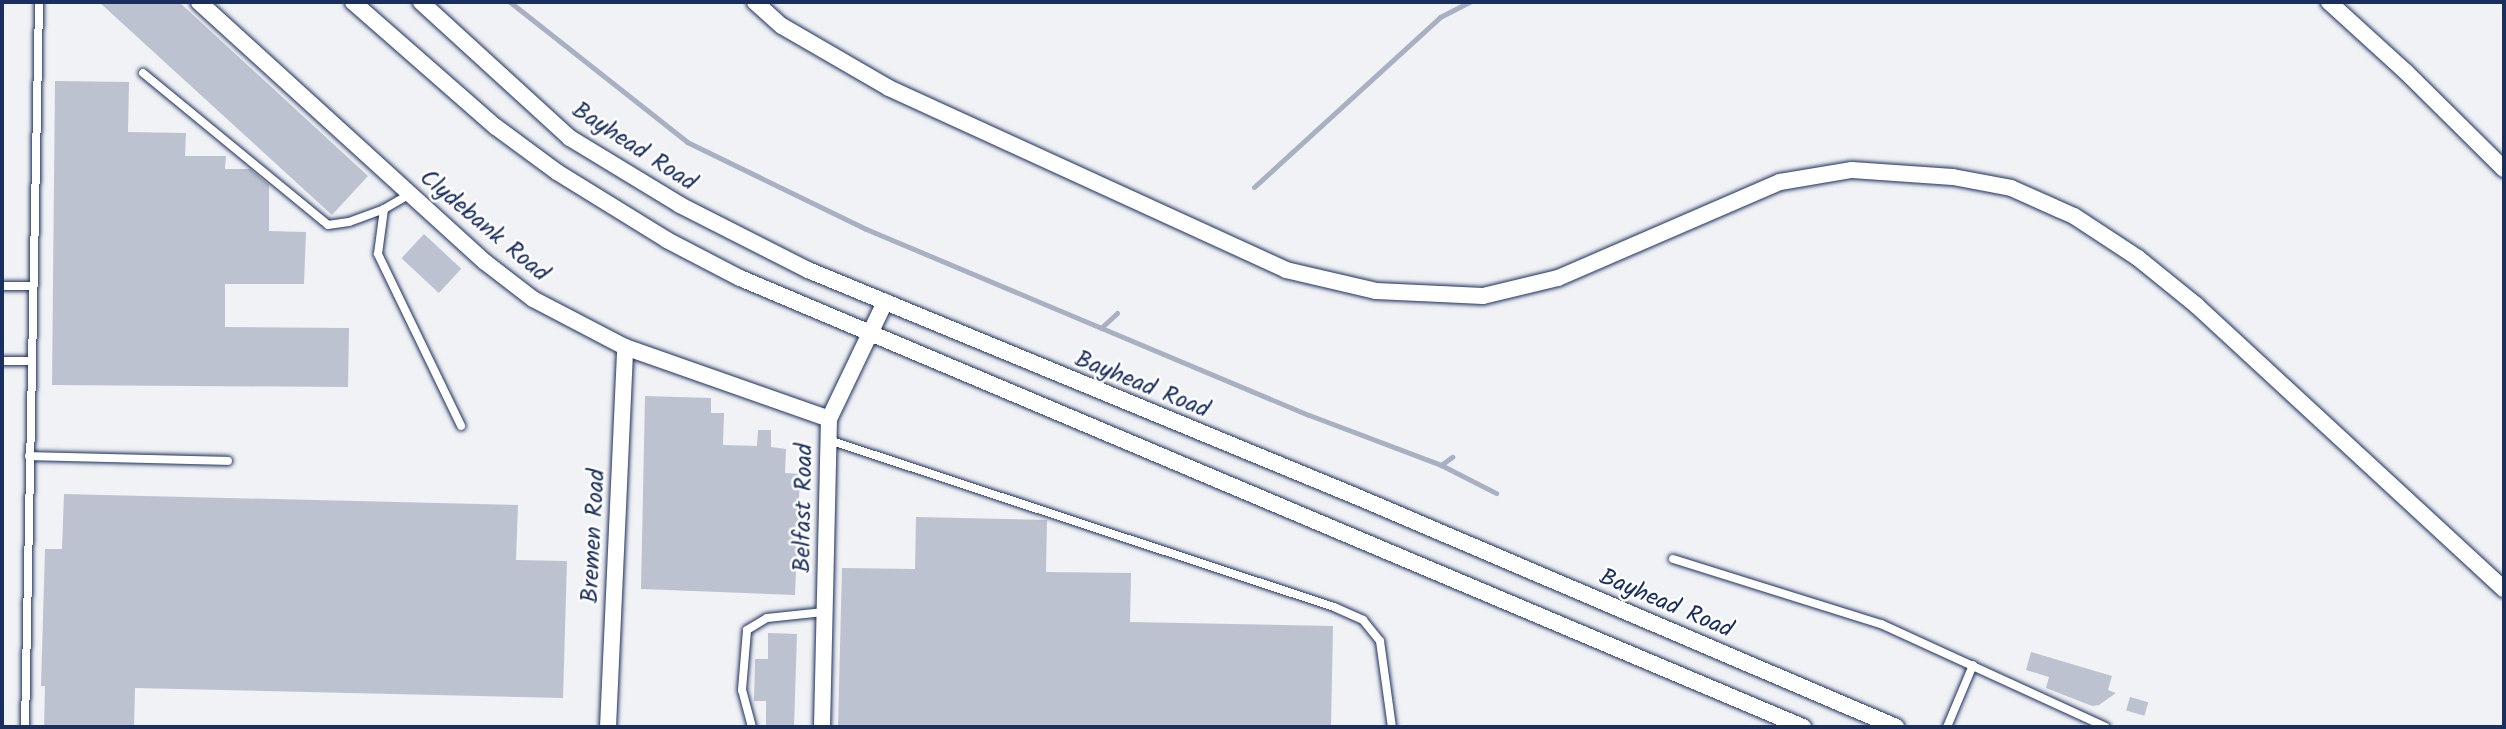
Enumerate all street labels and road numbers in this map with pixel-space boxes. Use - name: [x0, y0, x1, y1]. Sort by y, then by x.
- street label: Bayhead Road: [566, 96, 702, 198]
- street label: Clydebank Road: [413, 164, 555, 288]
- street label: Bayhead Road: [1071, 345, 1213, 425]
- street label: Belfast Road: [788, 443, 820, 573]
- street label: Bremen Road: [576, 468, 612, 604]
- street label: Bayhead Road: [1595, 563, 1737, 645]

